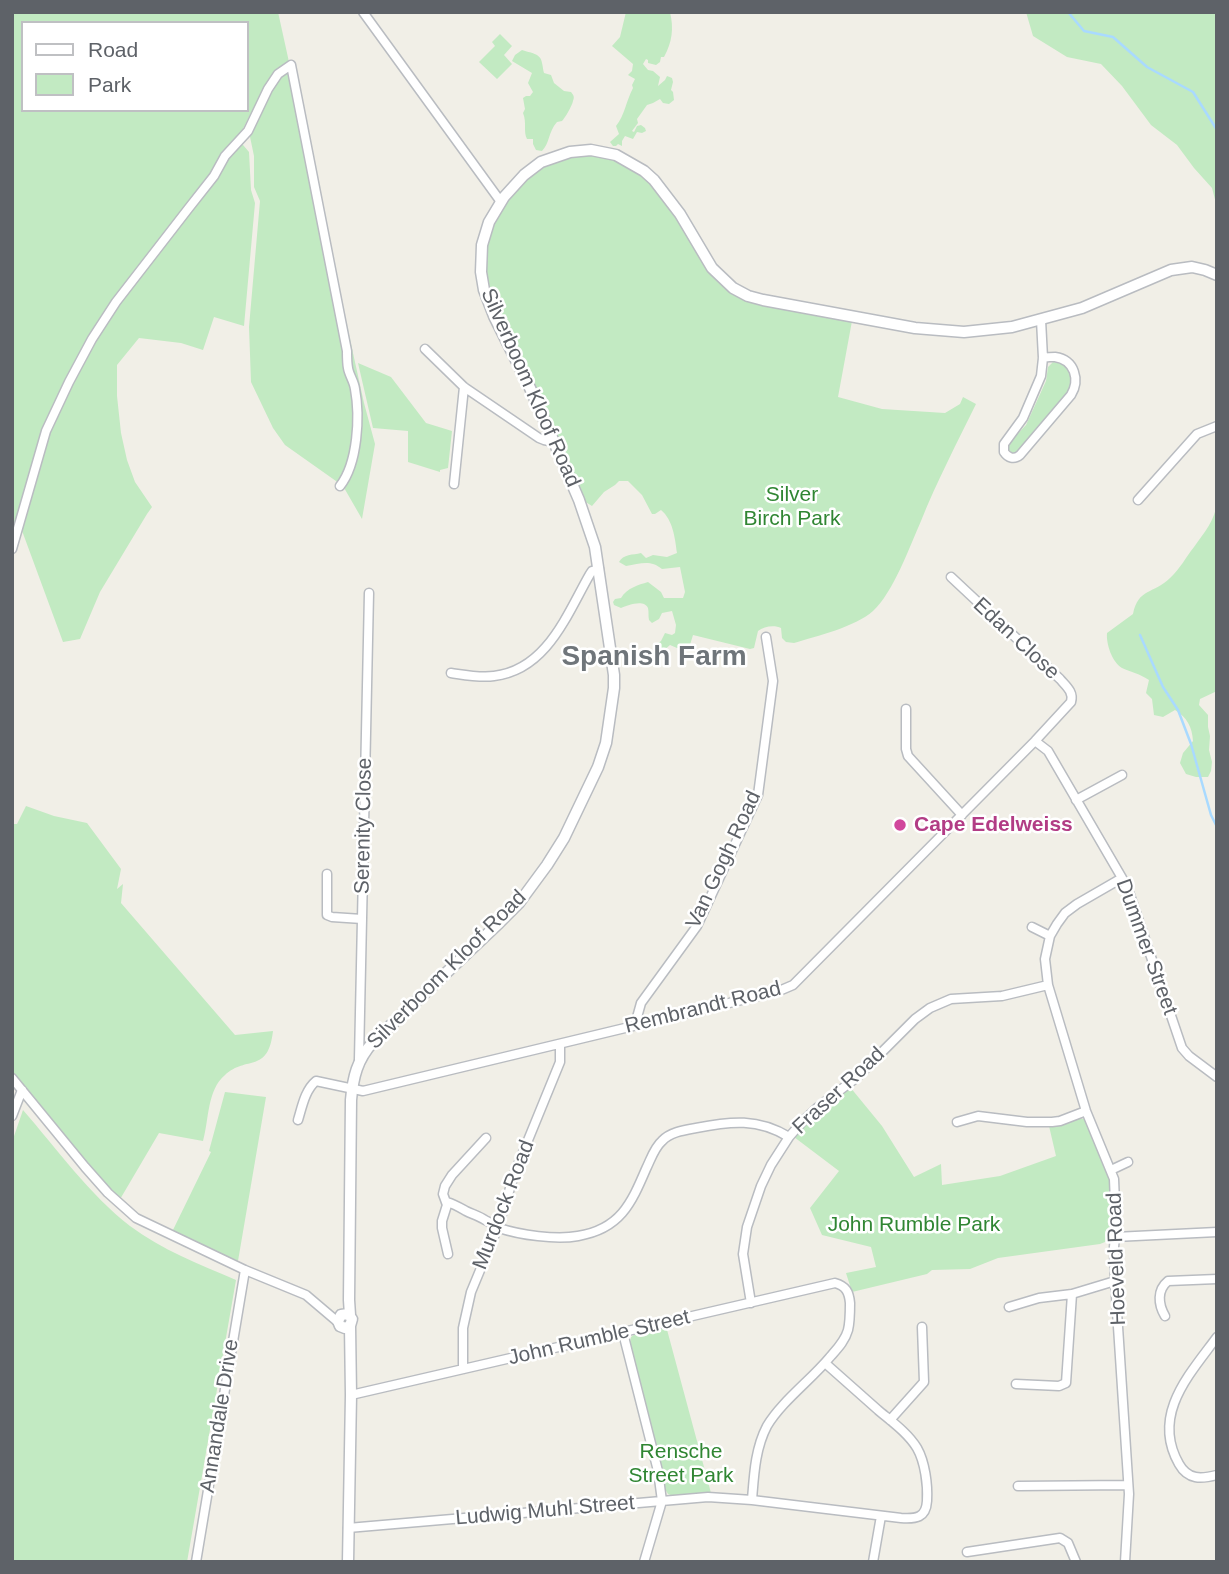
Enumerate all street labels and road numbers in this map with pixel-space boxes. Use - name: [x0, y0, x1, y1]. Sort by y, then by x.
- street label: Silverboom Kloof Road: [475, 285, 585, 491]
- street label: Edan Close: [968, 593, 1064, 685]
- street label: Serenity Close: [350, 758, 378, 894]
- street label: Van Gogh Road: [681, 787, 767, 933]
- street label: Dummer Street: [1110, 876, 1182, 1018]
- street label: Silverboom Kloof Road: [362, 885, 532, 1055]
- street label: Rembrandt Road: [622, 976, 784, 1040]
- street label: Fraser Road: [788, 1042, 890, 1140]
- street label: Murdock Road: [468, 1137, 540, 1273]
- street label: Hoeveld Road: [1102, 1192, 1132, 1326]
- street label: John Rumble Street: [506, 1305, 692, 1371]
- street label: Annandale Drive: [195, 1337, 245, 1495]
- street label: Ludwig Muhl Street: [454, 1491, 636, 1531]

